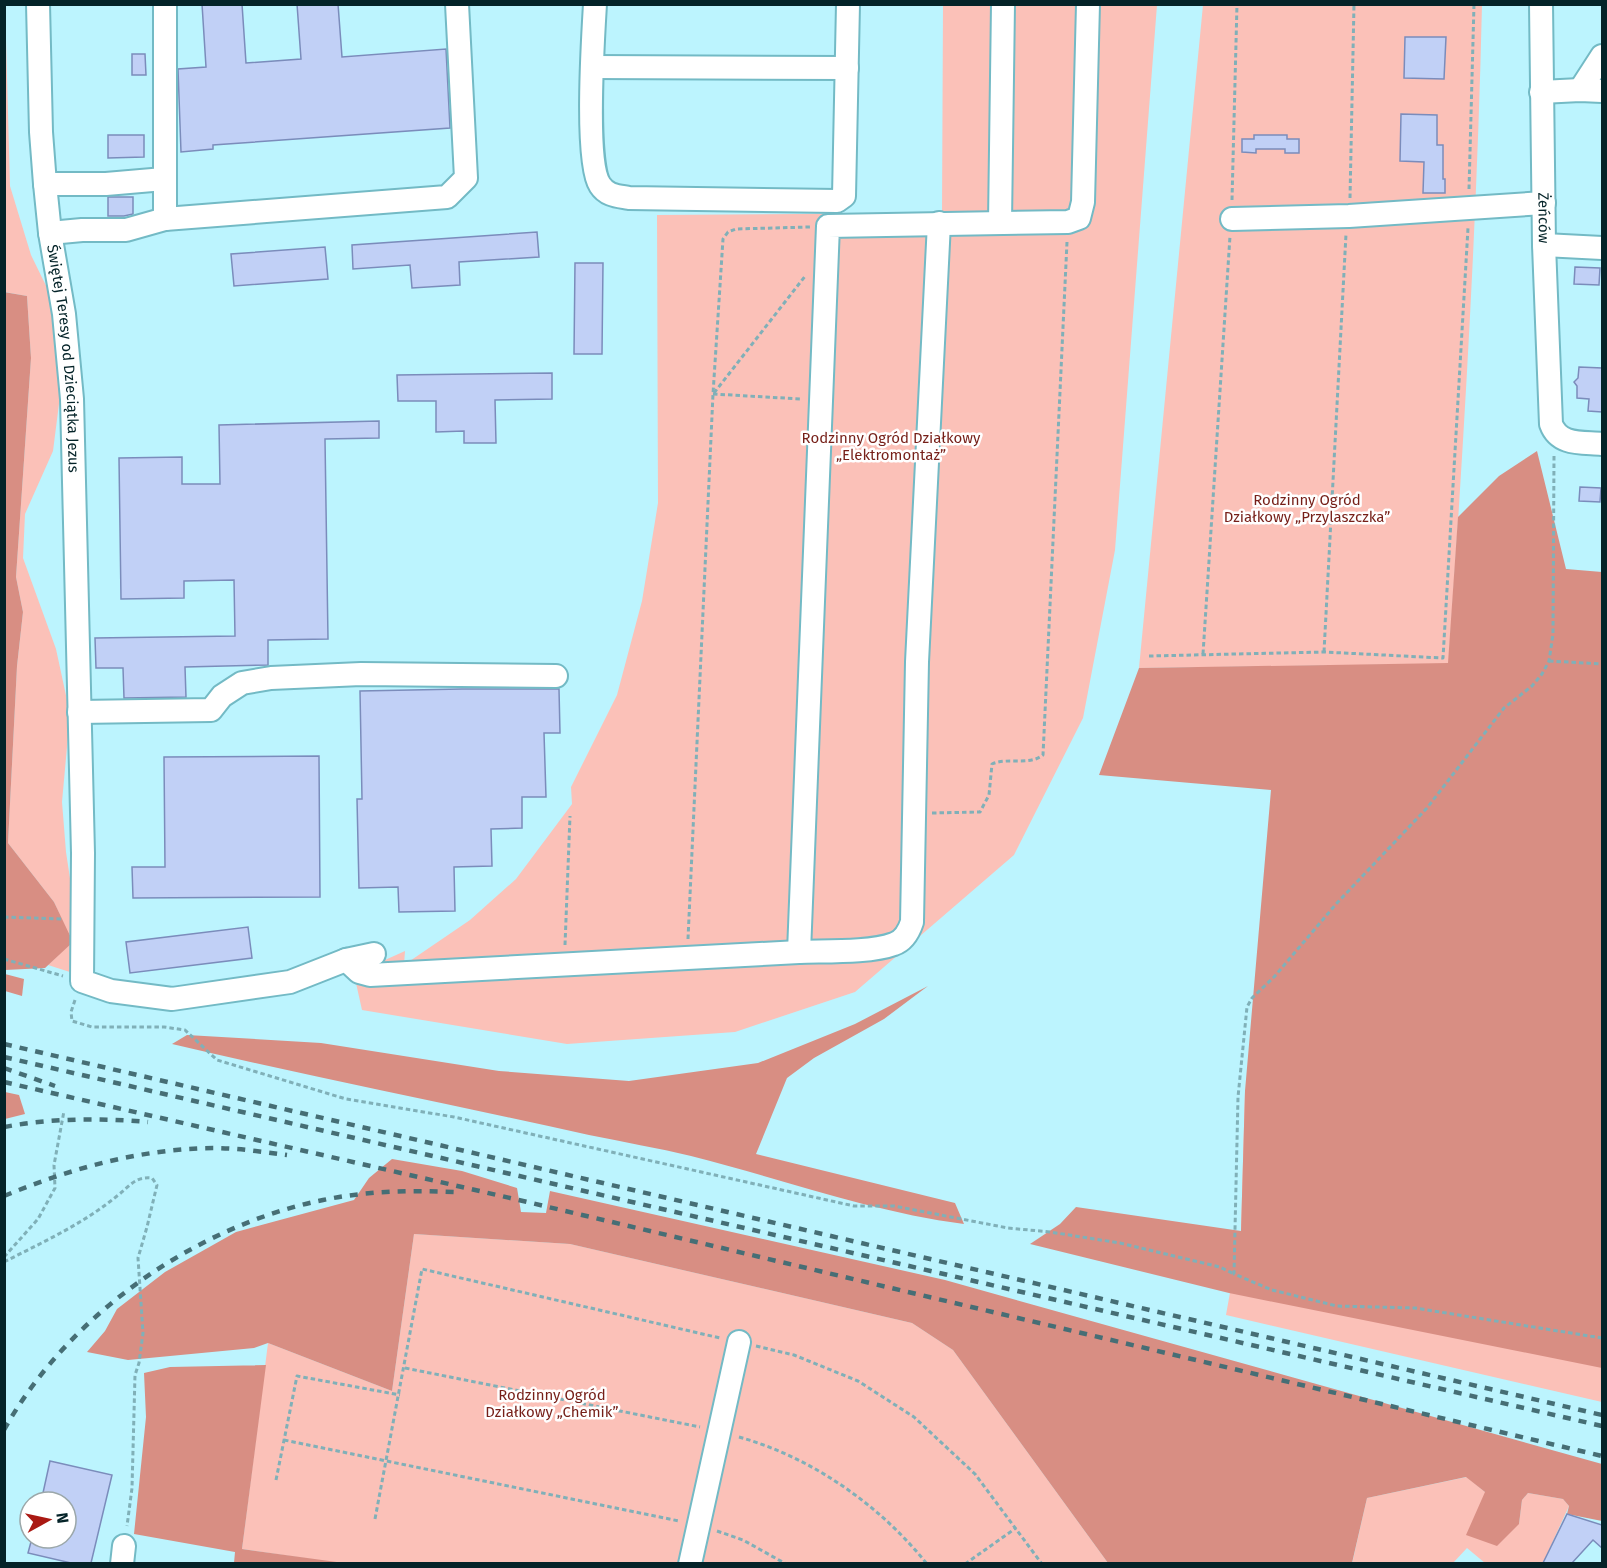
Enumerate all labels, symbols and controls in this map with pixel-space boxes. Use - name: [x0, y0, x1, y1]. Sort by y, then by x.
- street label: Żeńców: [1534, 192, 1553, 244]
- street label: Świętej Teresy od Dzieciątka Jezus: [43, 243, 83, 473]
- park label: Rodzinny Ogród Działkowy „Elektromontaż”: [802, 429, 981, 464]
- park label: Rodzinny Ogród Działkowy „Przylaszczka”: [1224, 491, 1390, 526]
- park label: Rodzinny Ogród Działkowy „Chemik”: [485, 1386, 619, 1421]
- north arrow: [18, 1490, 78, 1550]
- text: N: [52, 1511, 73, 1525]

